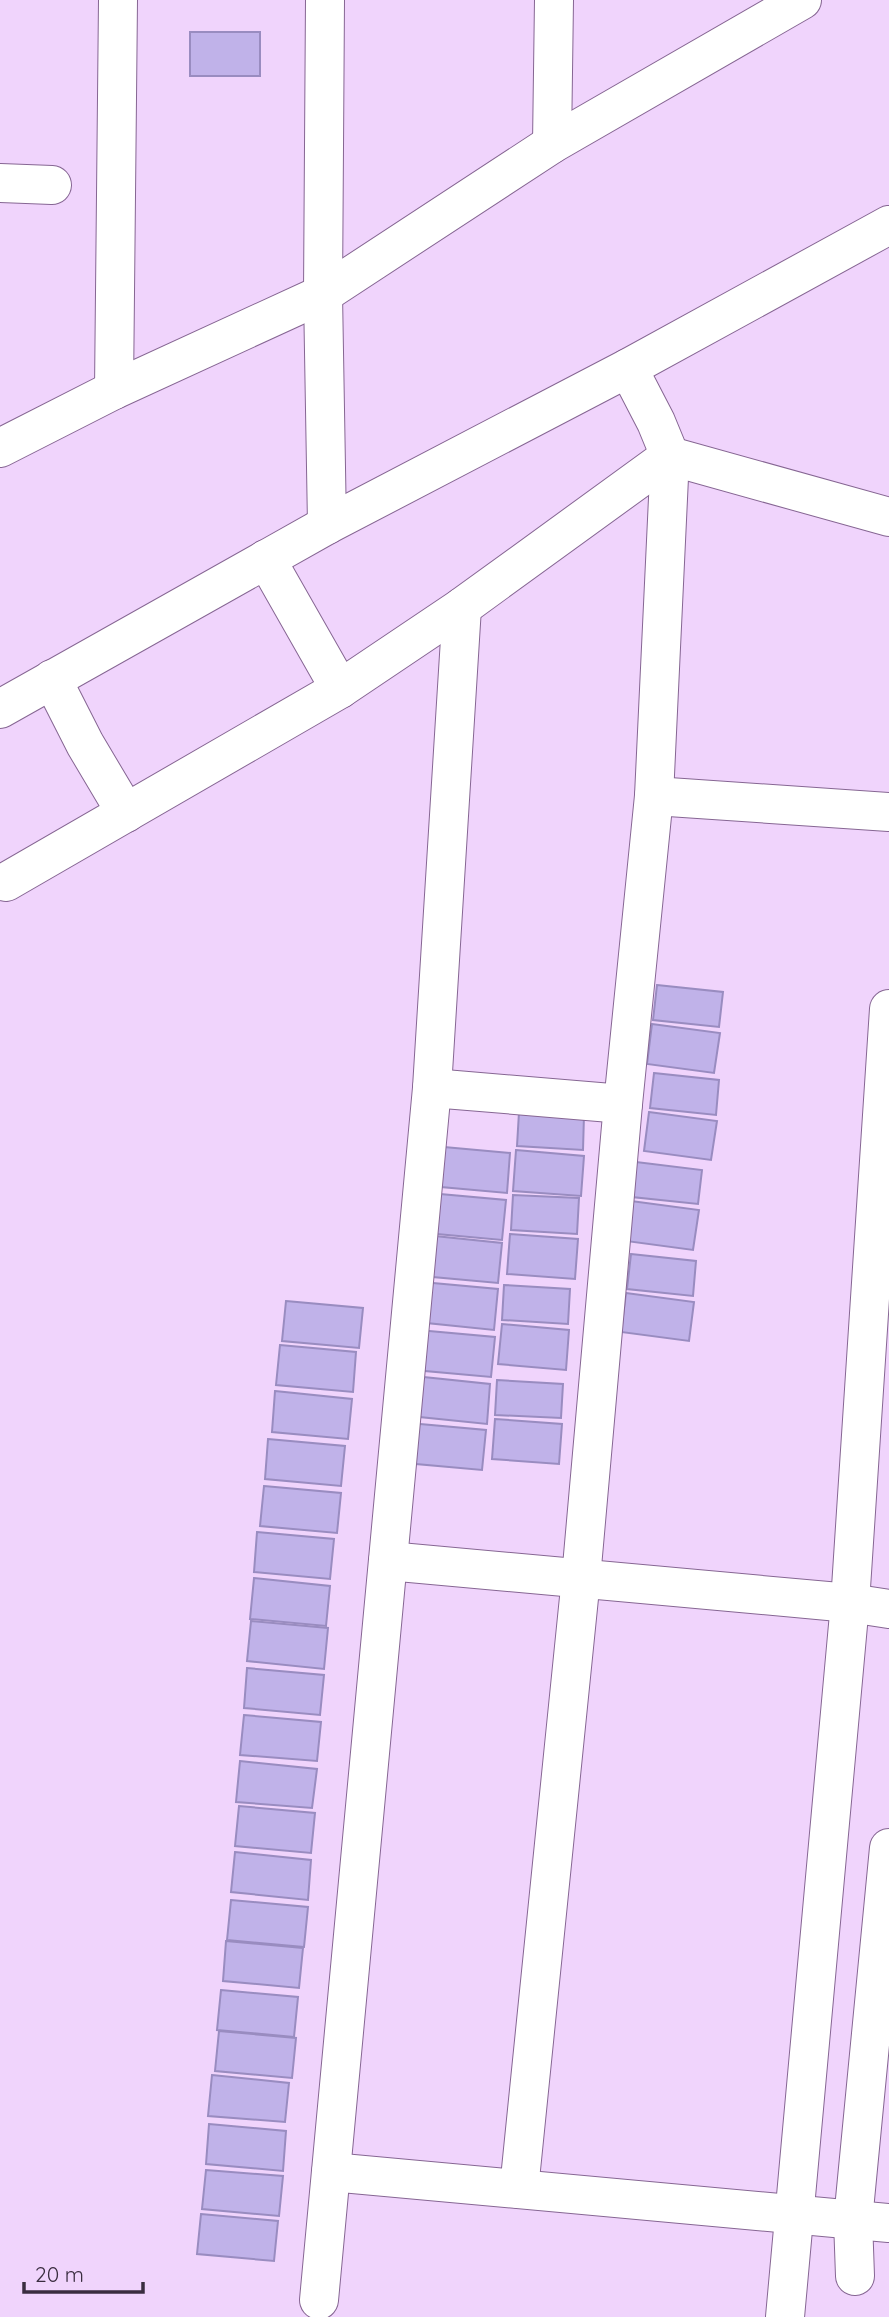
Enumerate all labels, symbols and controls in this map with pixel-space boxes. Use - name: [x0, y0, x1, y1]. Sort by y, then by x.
- scale bar: [24, 2250, 144, 2294]
- text: 20 m: [35, 2261, 84, 2287]

